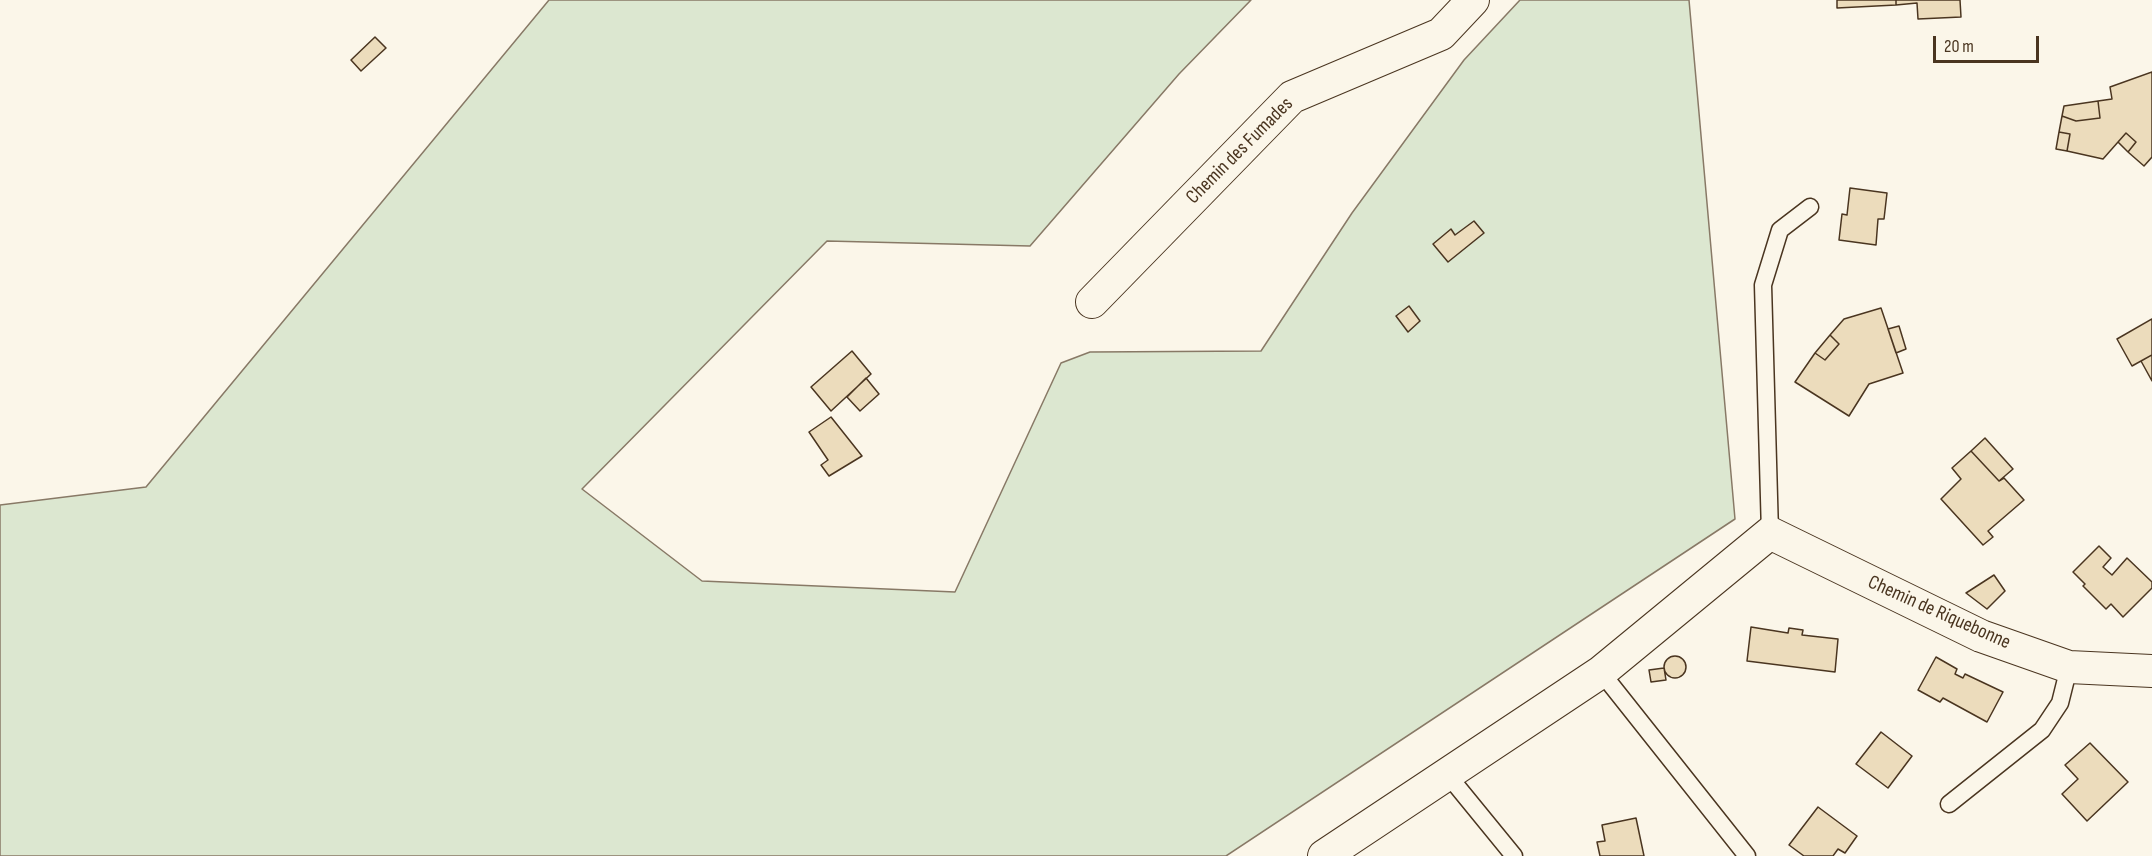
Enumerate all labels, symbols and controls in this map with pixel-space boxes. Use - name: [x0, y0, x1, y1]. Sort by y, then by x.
- scale bar: [1936, 24, 2042, 62]
- text: 20 m: [1944, 36, 1974, 57]
- street label: Chemin des Fumades: [1182, 93, 1298, 209]
- street label: Chemin de Riquebonne: [1864, 571, 2014, 655]

